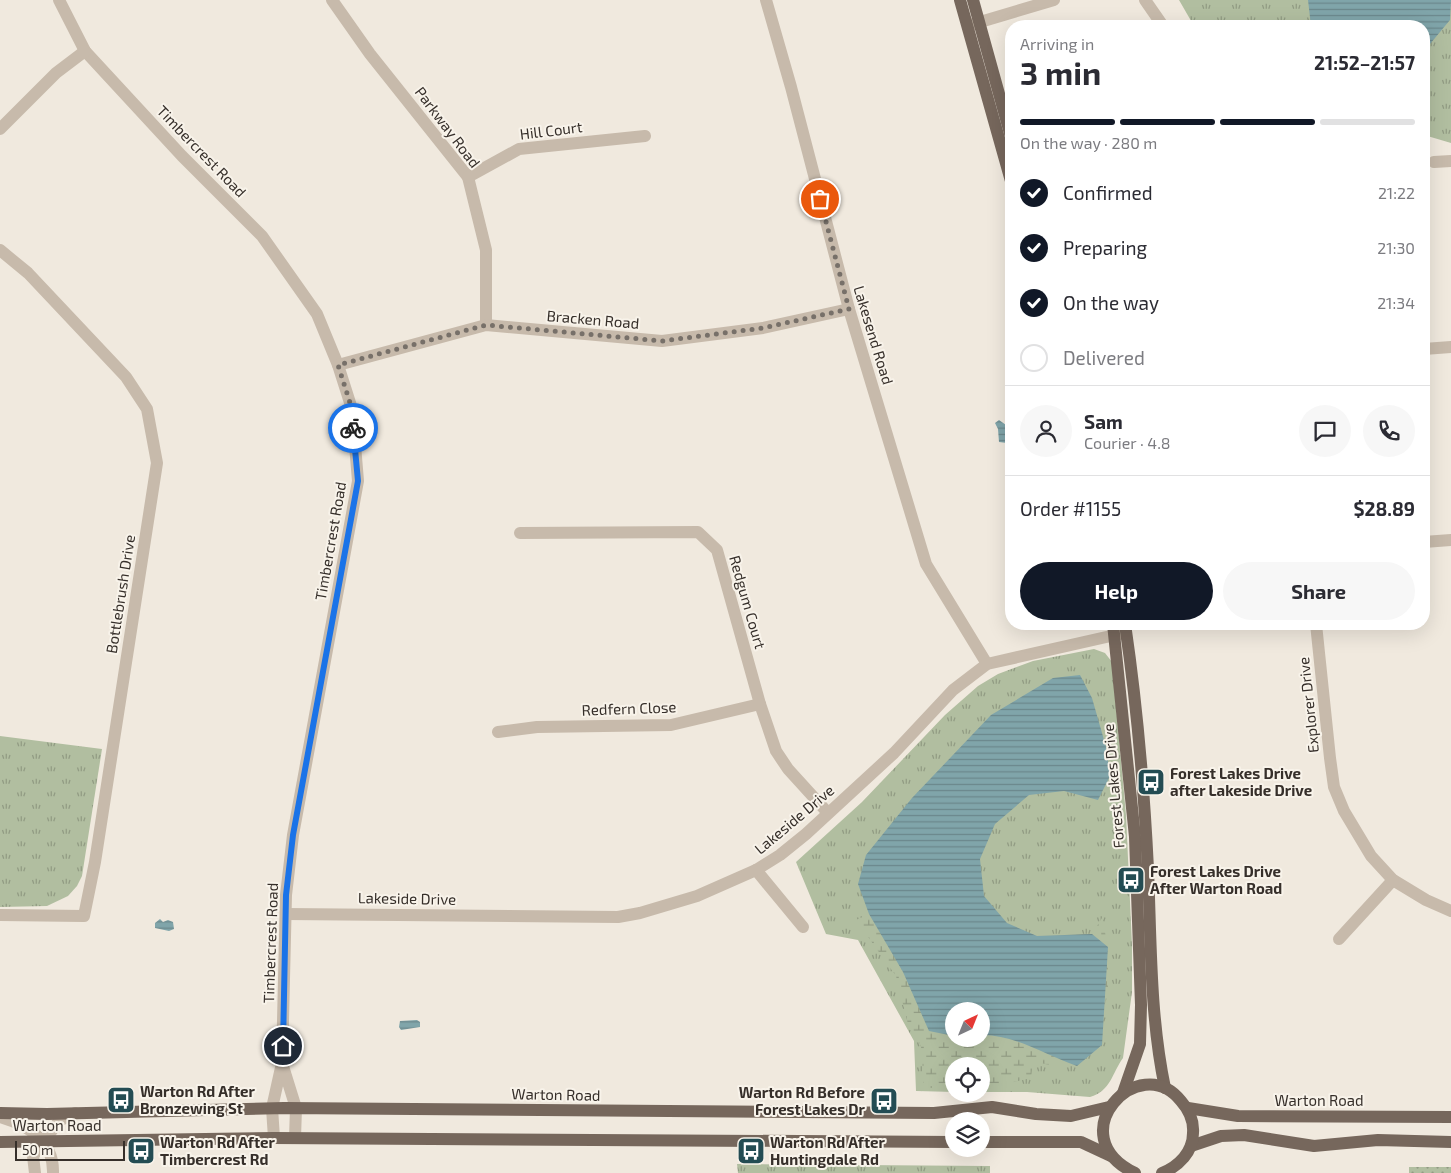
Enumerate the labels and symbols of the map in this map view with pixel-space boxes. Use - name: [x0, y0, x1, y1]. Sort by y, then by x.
- street label: Parkway Road: [412, 83, 484, 171]
- street label: Timbercrest Road: [154, 101, 250, 201]
- street label: Hill Court: [519, 117, 584, 143]
- pin: [799, 178, 841, 220]
- street label: Lakesend Road: [850, 283, 898, 387]
- street label: Bracken Road: [546, 306, 640, 332]
- courier: [328, 403, 378, 453]
- street label: Timbercrest Road: [311, 480, 349, 602]
- street label: Bottlebrush Drive: [102, 533, 138, 655]
- street label: Redgum Court: [726, 553, 770, 651]
- street label: Explorer Drive: [1294, 656, 1322, 754]
- street label: Redfern Close: [581, 697, 677, 719]
- street label: Forest Lakes Drive: [1099, 723, 1127, 849]
- place label: Forest Lakes Drive after Lakeside Drive: [1170, 764, 1312, 799]
- bus stop icon: Forest Lakes Drive after Lakeside Drive: [1136, 767, 1166, 797]
- street label: Lakeside Drive: [751, 780, 837, 858]
- place label: Forest Lakes Drive After Warton Road: [1150, 862, 1282, 897]
- bus stop icon: Forest Lakes Drive After Warton Road: [1116, 865, 1146, 895]
- street label: Timbercrest Road: [259, 883, 281, 1003]
- street label: Lakeside Drive: [358, 888, 456, 908]
- north arrow: [945, 1002, 990, 1048]
- pin: [262, 1025, 304, 1067]
- place label: Warton Rd After Bronzewing St: [140, 1082, 256, 1117]
- place label: Warton Rd Before Forest Lakes Dr: [739, 1083, 866, 1118]
- street label: Warton Road: [511, 1084, 601, 1104]
- bus stop icon: Warton Rd After Bronzewing St: [106, 1085, 136, 1115]
- bus stop icon: Warton Rd Before Forest Lakes Dr: [869, 1086, 899, 1116]
- street label: Warton Road: [1274, 1091, 1364, 1109]
- street label: Warton Road: [12, 1116, 102, 1134]
- place label: Warton Rd After Timbercrest Rd: [160, 1133, 276, 1168]
- place label: Warton Rd After Huntingdale Rd: [770, 1133, 886, 1168]
- bus stop icon: Warton Rd After Timbercrest Rd: [126, 1136, 156, 1166]
- bus stop icon: Warton Rd After Huntingdale Rd: [736, 1136, 766, 1166]
- scale bar: [15, 1138, 125, 1161]

